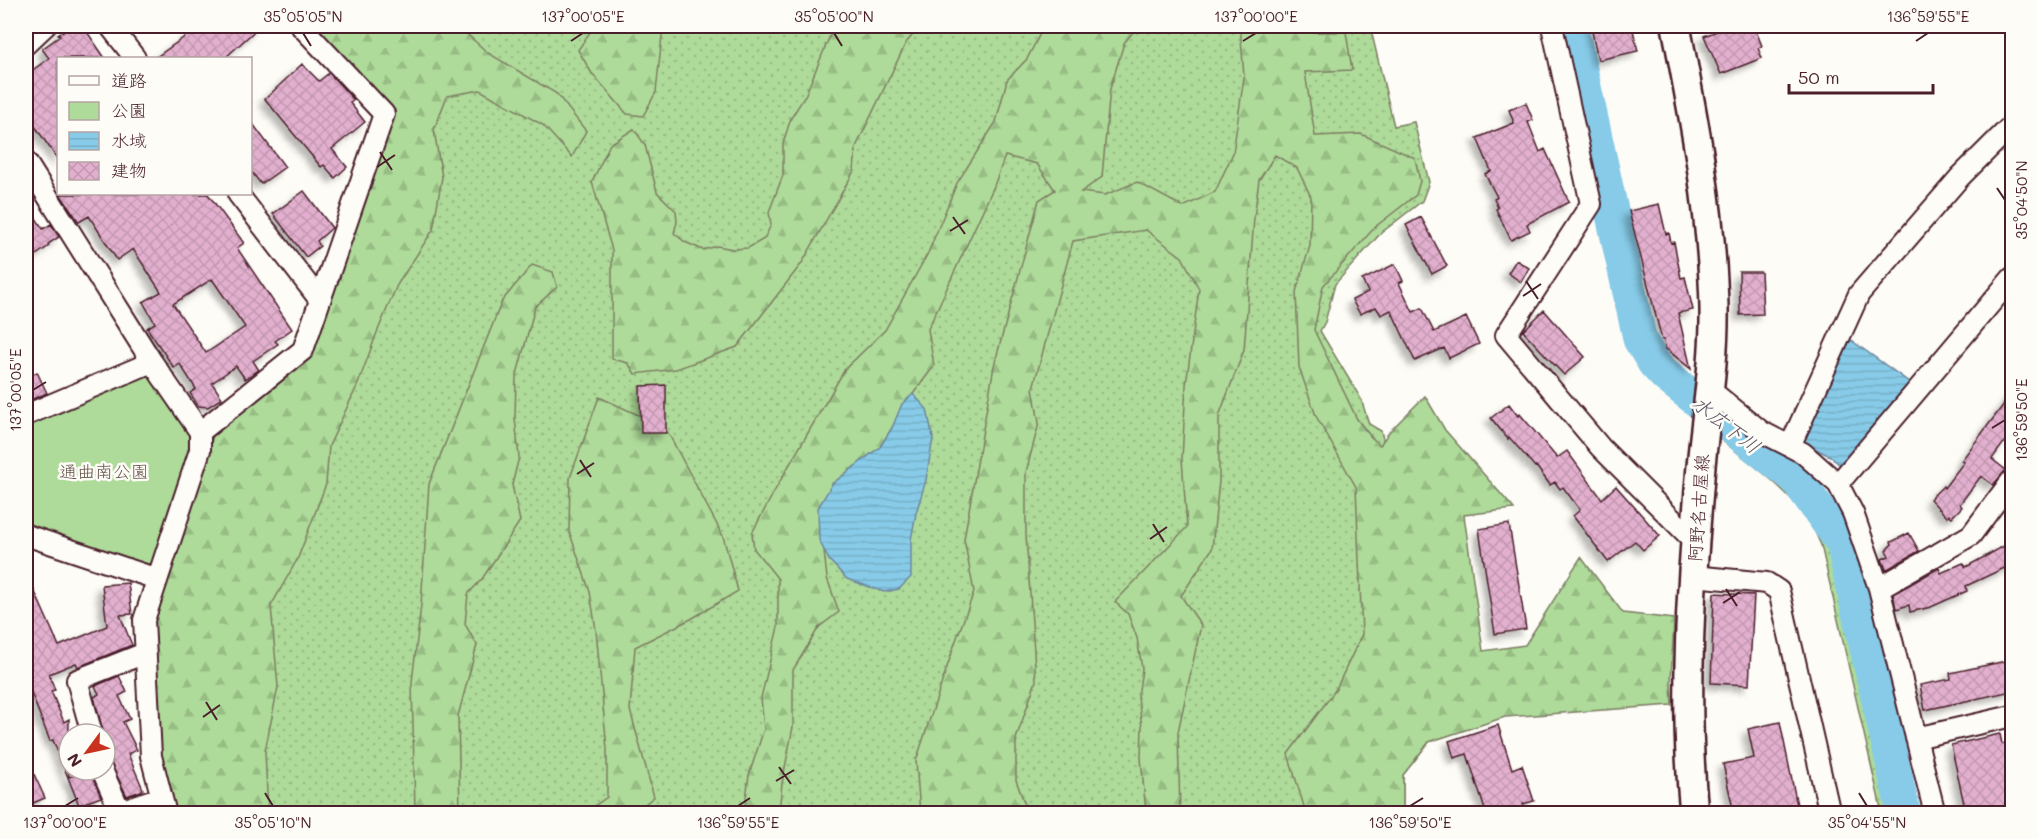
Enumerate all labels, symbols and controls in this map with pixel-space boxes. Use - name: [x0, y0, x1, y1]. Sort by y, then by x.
- text: 35°05'05"N: [264, 6, 343, 26]
- text: 137°00'05"E: [541, 6, 625, 26]
- text: 35°05'00"N: [794, 6, 874, 26]
- text: 137°00'00"E: [1214, 6, 1298, 26]
- text: 136°59'55"E: [1887, 6, 1970, 26]
- legend: [57, 57, 252, 195]
- scale bar: [1789, 57, 1933, 95]
- text: 50 m: [1798, 65, 1840, 89]
- text: 道路: [111, 68, 147, 92]
- text: 公園: [111, 98, 147, 122]
- text: 水域: [111, 128, 147, 152]
- text: 建物: [111, 158, 147, 182]
- text: 35°04'50"N: [2011, 160, 2031, 240]
- text: 137°00'05"E: [5, 348, 25, 432]
- text: 136°59'50"E: [2011, 378, 2031, 462]
- water label: 水広下川: [1687, 389, 1767, 459]
- street label: 阿野名古屋線: [1682, 453, 1714, 563]
- park label: 通曲南公園: [59, 459, 149, 483]
- north arrow: [57, 722, 117, 782]
- text: N: [62, 750, 86, 771]
- text: 137°00'00"E: [23, 812, 107, 832]
- text: 35°05'10"N: [235, 812, 311, 832]
- text: 136°59'55"E: [697, 812, 780, 832]
- text: 136°59'50"E: [1368, 812, 1452, 832]
- text: 35°04'55"N: [1828, 812, 1906, 832]

